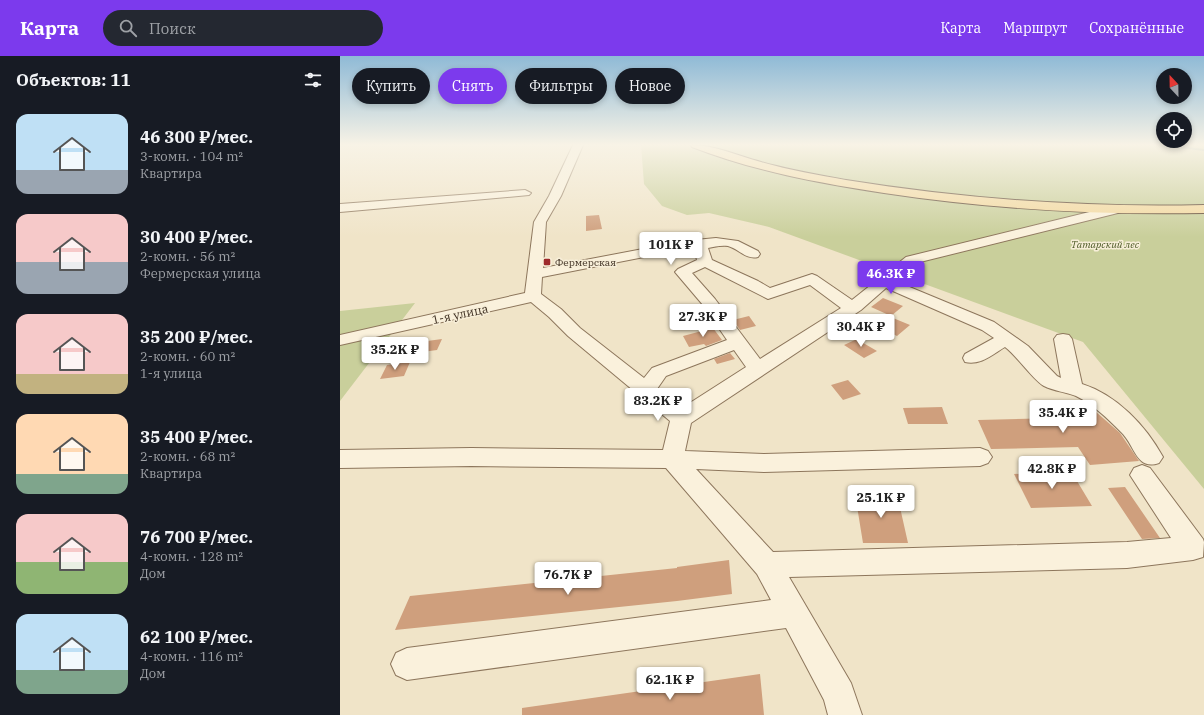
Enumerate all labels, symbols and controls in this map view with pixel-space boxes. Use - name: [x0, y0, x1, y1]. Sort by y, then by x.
- search box: [103, 10, 383, 46]
- text: Карта: [20, 16, 79, 40]
- icon: search: [117, 17, 139, 39]
- text: Поиск: [149, 19, 196, 38]
- text: Карта: [940, 19, 981, 37]
- text: Маршрут: [1003, 19, 1067, 37]
- text: Сохранённые: [1089, 19, 1184, 37]
- chip: Купить: [352, 68, 430, 104]
- chip: Снять: [438, 68, 507, 104]
- chip: Фильтры: [515, 68, 607, 104]
- chip: Новое: [615, 68, 685, 104]
- north arrow: [1156, 68, 1192, 104]
- map controls: [1156, 68, 1192, 148]
- text: Объектов: 11: [16, 69, 131, 91]
- icon: filters: [302, 69, 324, 91]
- button: locate: [1156, 112, 1192, 148]
- text: 46 300 ₽/мес.: [140, 126, 253, 148]
- icon: home: [48, 130, 96, 178]
- text: 3-комн. · 104 m²: [140, 148, 243, 165]
- text: Квартира: [140, 165, 202, 182]
- text: 30 400 ₽/мес.: [140, 226, 253, 248]
- icon: home: [48, 230, 96, 278]
- pin: 101K ₽: [638, 232, 704, 266]
- text: 101K ₽: [648, 236, 694, 253]
- park label: Татарский лес: [1071, 238, 1140, 251]
- text: 2-комн. · 56 m²: [140, 248, 235, 265]
- place label: Фермерская: [555, 256, 616, 269]
- marker: Фермерская: [542, 257, 552, 267]
- pin: 46.3K ₽: [854, 261, 928, 295]
- text: Фермерская улица: [140, 265, 261, 282]
- text: 46.3K ₽: [867, 265, 915, 282]
- street label: 1-я улица: [430, 301, 490, 327]
- pin: 27.3K ₽: [666, 304, 740, 338]
- text: 27.3K ₽: [679, 308, 727, 325]
- pin: 30.4K ₽: [824, 314, 898, 348]
- text: 30.4K ₽: [837, 318, 885, 335]
- text: 35 200 ₽/мес.: [140, 326, 253, 348]
- icon: home: [48, 330, 96, 378]
- pin: 35.2K ₽: [358, 337, 432, 371]
- text: 35.2K ₽: [371, 341, 419, 358]
- text: 2-комн. · 60 m²: [140, 348, 235, 365]
- text: 1-я улица: [140, 365, 202, 382]
- pin: 83.2K ₽: [621, 388, 695, 422]
- text: 83.2K ₽: [634, 392, 682, 409]
- pin: 35.4K ₽: [1026, 400, 1100, 434]
- text: 35.4K ₽: [1039, 404, 1087, 421]
- text: 35 400 ₽/мес.: [140, 426, 253, 448]
- icon: home: [48, 430, 96, 478]
- text: 2-комн. · 68 m²: [140, 448, 235, 465]
- pin: 42.8K ₽: [1015, 456, 1089, 490]
- text: 42.8K ₽: [1028, 460, 1076, 477]
- text: Квартира: [140, 465, 202, 482]
- pin: 25.1K ₽: [844, 485, 918, 519]
- text: 25.1K ₽: [857, 489, 905, 506]
- text: 76 700 ₽/мес.: [140, 526, 253, 548]
- icon: home: [48, 530, 96, 578]
- text: 4-комн. · 128 m²: [140, 548, 243, 565]
- pin: 76.7K ₽: [531, 562, 605, 596]
- text: Дом: [140, 565, 166, 582]
- text: 76.7K ₽: [544, 566, 592, 583]
- text: 62 100 ₽/мес.: [140, 626, 253, 648]
- icon: home: [48, 630, 96, 678]
- text: 4-комн. · 116 m²: [140, 648, 243, 665]
- text: Дом: [140, 665, 166, 682]
- pin: 62.1K ₽: [633, 667, 707, 701]
- text: 62.1K ₽: [646, 671, 694, 688]

